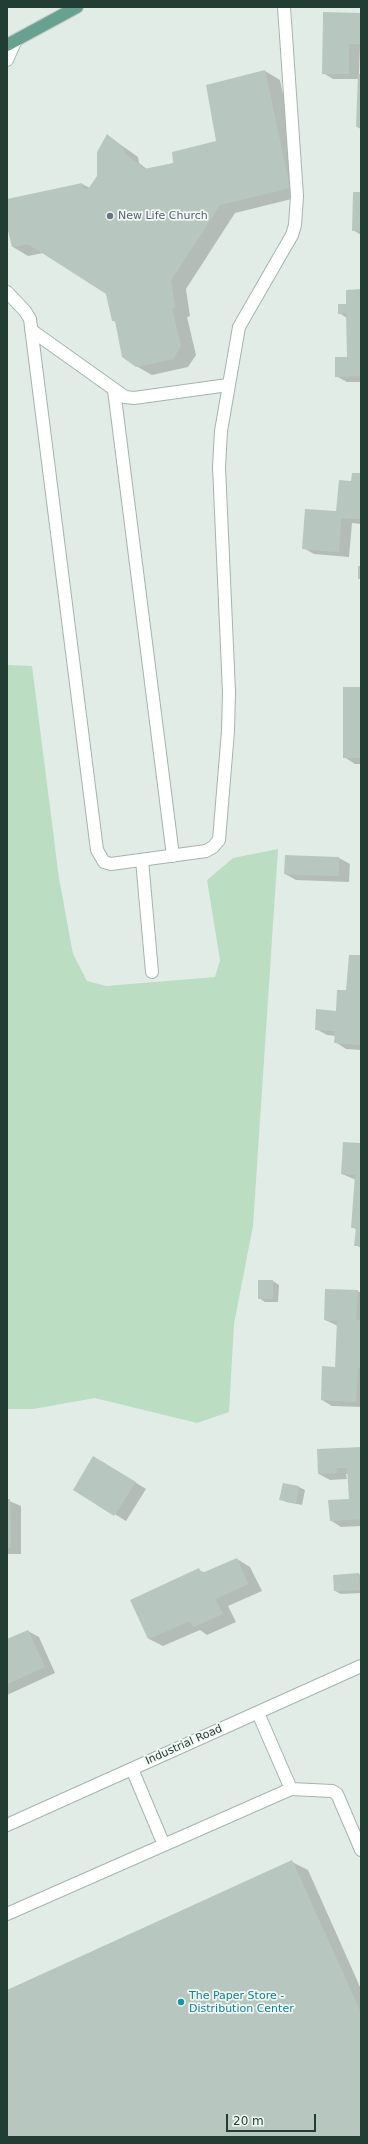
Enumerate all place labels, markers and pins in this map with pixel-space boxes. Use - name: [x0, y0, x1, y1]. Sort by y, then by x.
- place label: New Life Church: [118, 209, 208, 223]
- marker: New Life Church: [105, 211, 115, 221]
- place label: The Paper Store - Distribution Center: [189, 1989, 294, 2015]
- marker: The Paper Store - Distribution Center: [176, 1997, 186, 2007]

